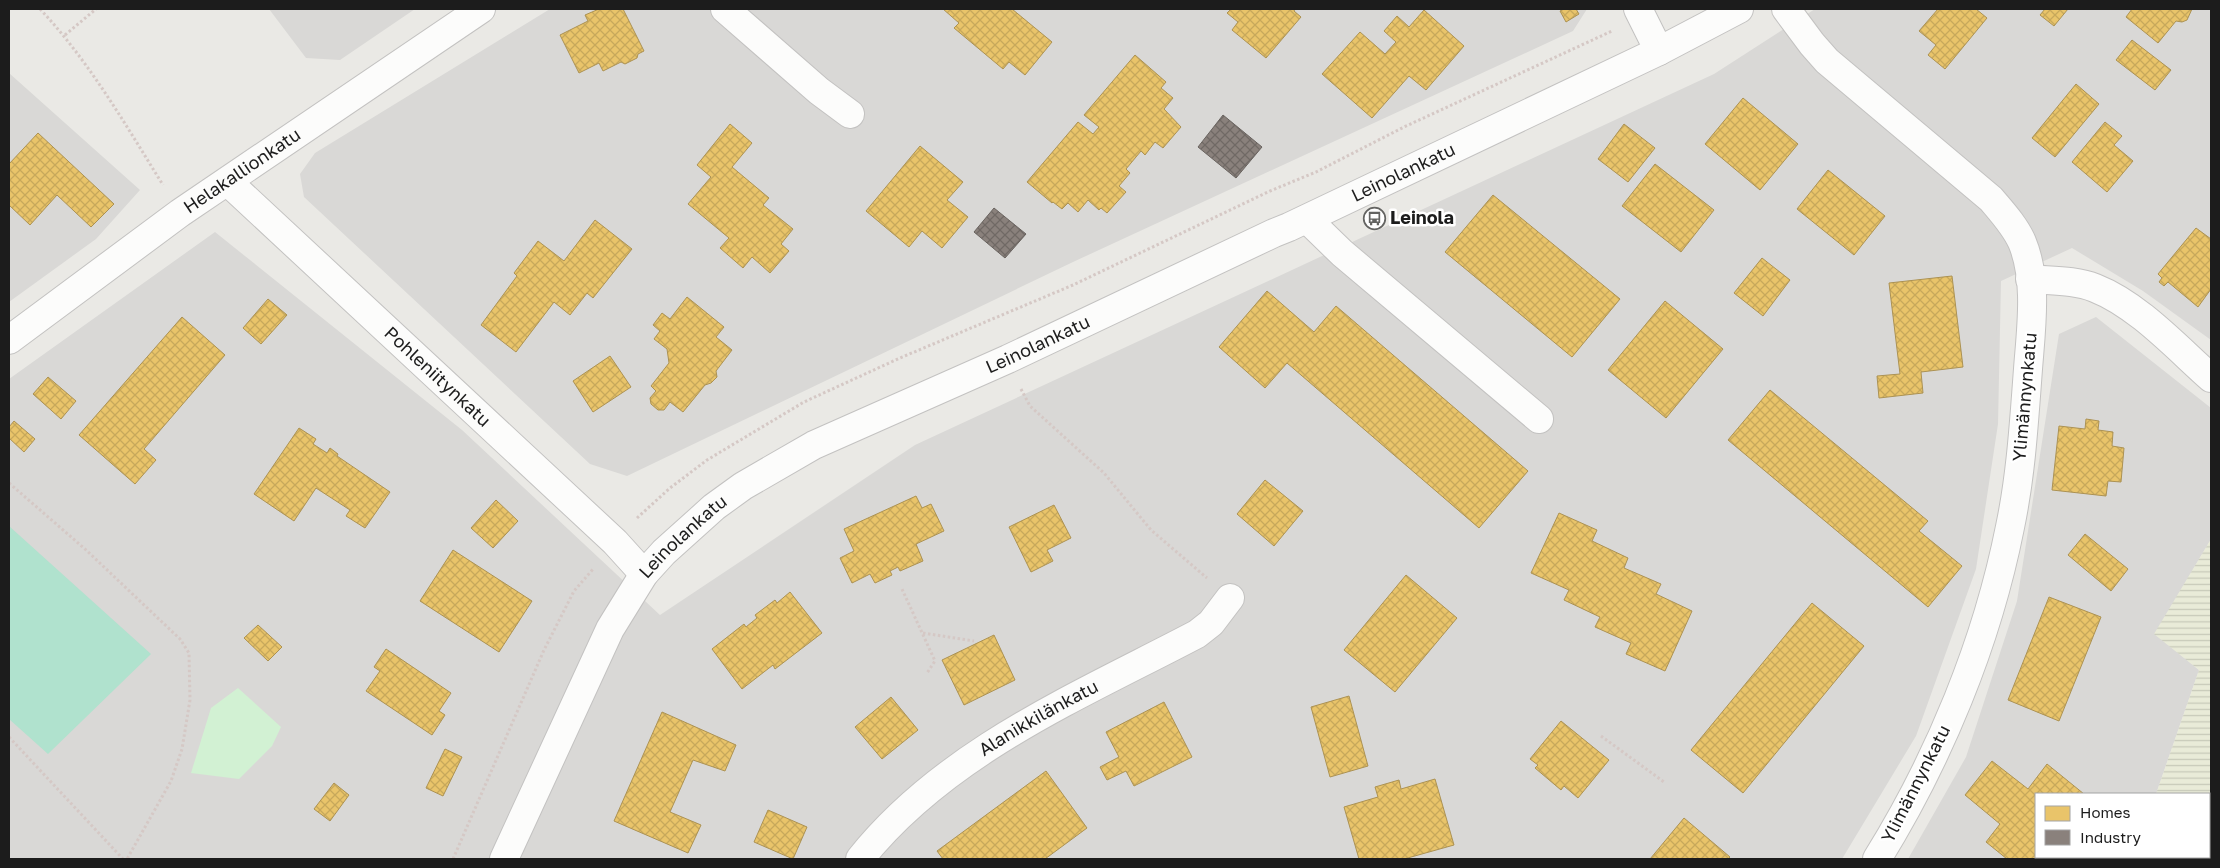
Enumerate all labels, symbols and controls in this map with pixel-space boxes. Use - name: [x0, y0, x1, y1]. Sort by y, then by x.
- street label: Helakallionkatu: [179, 123, 304, 218]
- street label: Leinolankatu: [1347, 138, 1458, 206]
- bus stop icon: Leinola: [1362, 206, 1386, 230]
- place label: Leinola: [1390, 206, 1454, 228]
- street label: Leinolankatu: [982, 310, 1093, 378]
- street label: Pohleniitynkatu: [380, 321, 496, 431]
- street label: Ylimännynkatu: [2007, 332, 2041, 462]
- street label: Leinolankatu: [634, 489, 731, 582]
- street label: Alanikkilänkatu: [974, 675, 1101, 760]
- street label: Ylimännynkatu: [1876, 721, 1954, 846]
- legend: [2035, 793, 2210, 858]
- text: Homes: [2080, 803, 2130, 821]
- text: Industry: [2080, 828, 2141, 846]

